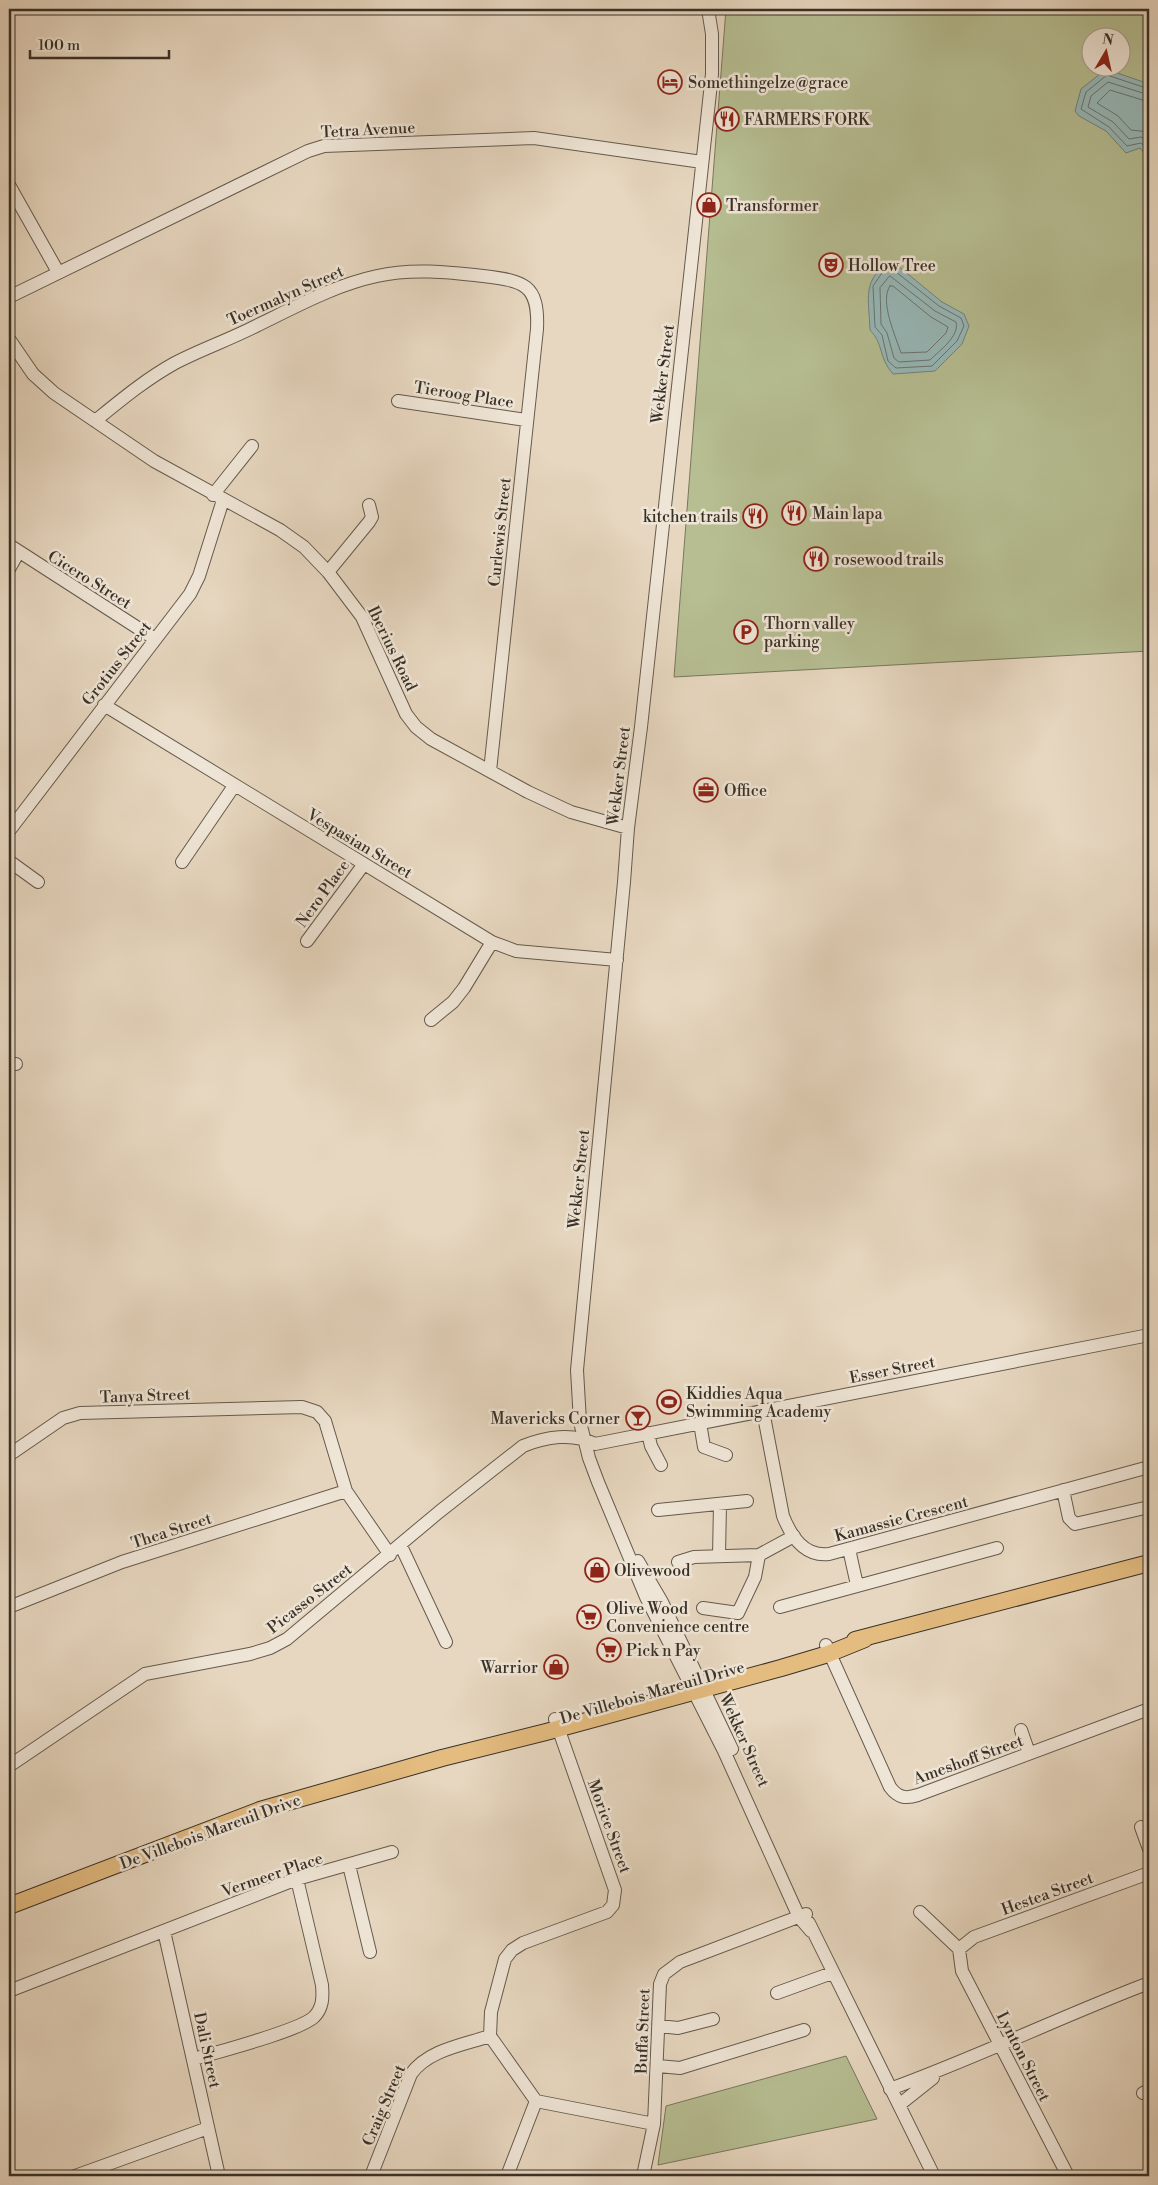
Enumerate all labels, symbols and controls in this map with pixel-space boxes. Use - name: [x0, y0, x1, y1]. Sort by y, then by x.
- scale bar: [30, 28, 169, 60]
- north arrow: [1080, 28, 1130, 78]
- text: N: [1101, 30, 1115, 50]
- text: 100 m: [38, 36, 80, 55]
- hotel icon: Somethingelze@grace: [657, 69, 683, 95]
- place label: Somethingelze@grace: [688, 73, 848, 93]
- restaurant icon: FARMERS FORK: [714, 106, 740, 132]
- place label: FARMERS FORK: [744, 110, 871, 130]
- street label: Tetra Avenue: [320, 118, 416, 142]
- shop icon: Transformer: [696, 192, 722, 218]
- place label: Transformer: [726, 196, 819, 216]
- theatre icon: Hollow Tree: [818, 252, 844, 278]
- place label: Hollow Tree: [848, 256, 936, 276]
- street label: Toermalyn Street: [224, 261, 347, 330]
- street label: Wekker Street: [647, 323, 679, 426]
- street label: Tieroog Place: [413, 377, 515, 413]
- street label: Curlewis Street: [484, 476, 516, 588]
- restaurant icon: Main lapa: [781, 500, 807, 526]
- restaurant icon: kitchen trails: [742, 503, 768, 529]
- place label: Main lapa: [812, 504, 883, 524]
- place label: kitchen trails: [643, 507, 738, 527]
- street label: Cicero Street: [44, 546, 135, 614]
- restaurant icon: rosewood trails: [803, 546, 829, 572]
- place label: rosewood trails: [834, 550, 944, 570]
- street label: Iberius Road: [363, 603, 421, 694]
- place label: Thorn valley parking: [764, 614, 855, 652]
- street label: Grotius Street: [78, 617, 156, 710]
- parking icon: Thorn valley parking: [733, 619, 759, 645]
- street label: Wekker Street: [603, 725, 635, 828]
- office icon: Office: [693, 777, 719, 803]
- place label: Office: [724, 781, 767, 801]
- street label: Vespasian Street: [302, 804, 416, 883]
- street label: Nero Place: [292, 856, 354, 931]
- street label: Wekker Street: [564, 1128, 594, 1231]
- street label: Esser Street: [848, 1352, 937, 1388]
- street label: Tanya Street: [100, 1384, 191, 1408]
- place label: Kiddies Aqua Swimming Academy: [686, 1384, 831, 1422]
- sports icon: Kiddies Aqua Swimming Academy: [656, 1389, 682, 1415]
- bar icon: Mavericks Corner: [625, 1405, 651, 1431]
- place label: Mavericks Corner: [491, 1409, 620, 1429]
- street label: Kamassie Crescent: [832, 1491, 971, 1546]
- street label: Thea Street: [129, 1508, 214, 1553]
- shop icon: Olivewood: [584, 1557, 610, 1583]
- street label: Picasso Street: [263, 1559, 356, 1638]
- place label: Olivewood: [614, 1561, 690, 1581]
- place label: Olive Wood Convenience centre: [606, 1599, 749, 1637]
- supermarket icon: Olive Wood Convenience centre: [576, 1604, 602, 1630]
- supermarket icon: Pick n Pay: [596, 1637, 622, 1663]
- place label: Pick n Pay: [626, 1641, 701, 1661]
- shop icon: Warrior: [543, 1654, 569, 1680]
- street label: De Villebois Mareuil Drive: [558, 1657, 747, 1729]
- place label: Warrior: [480, 1658, 538, 1678]
- street label: Wekker Street: [714, 1690, 774, 1790]
- street label: Ameshoff Street: [910, 1731, 1026, 1789]
- street label: Morice Street: [583, 1777, 635, 1876]
- street label: De Villebois Mareuil Drive: [117, 1790, 304, 1874]
- street label: Vermeer Place: [218, 1848, 326, 1902]
- street label: Hestea Street: [999, 1868, 1096, 1920]
- street label: Buffa Street: [631, 1988, 654, 2075]
- street label: Lynton Street: [992, 2008, 1054, 2105]
- street label: Dali Street: [189, 2010, 225, 2090]
- street label: Craig Street: [358, 2061, 410, 2149]

